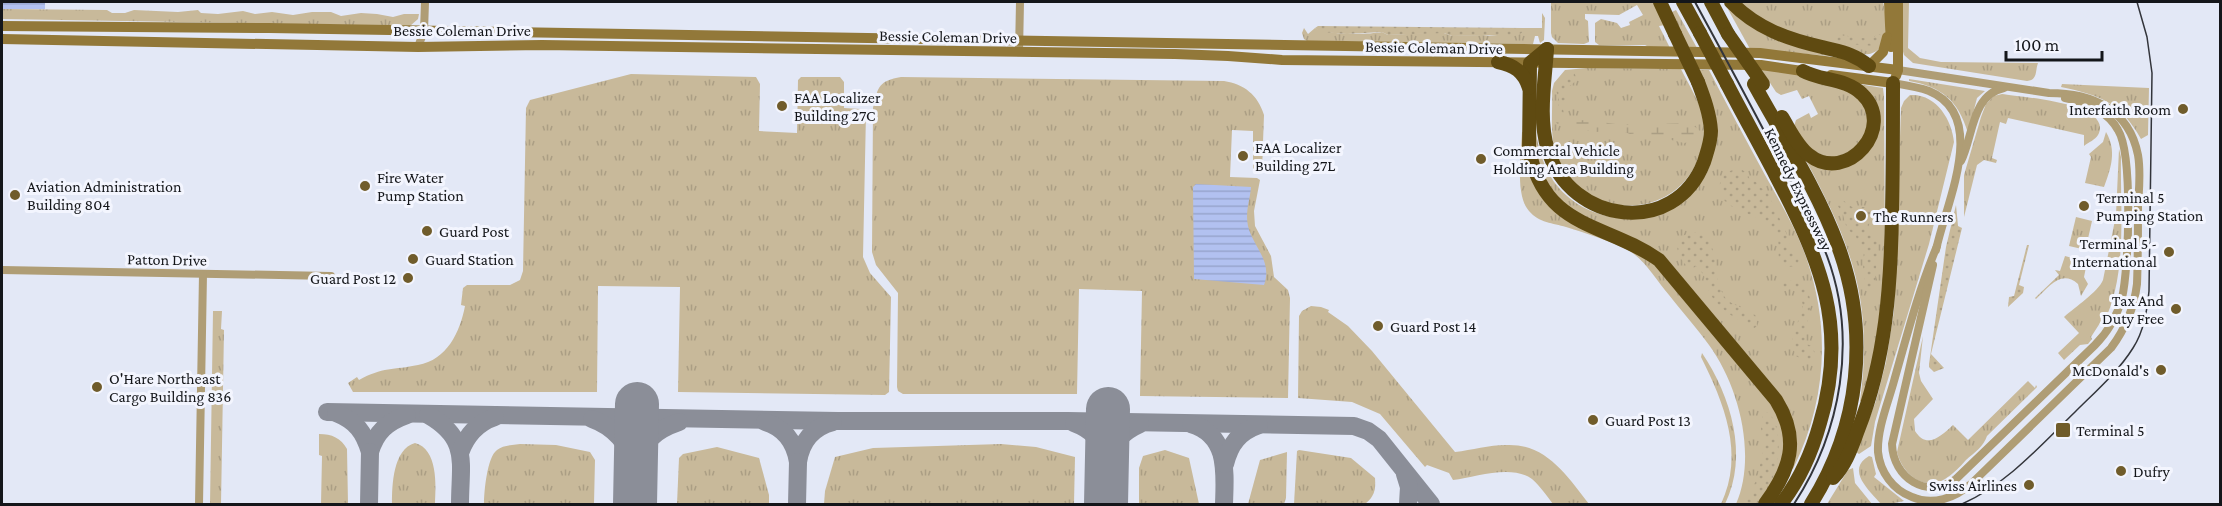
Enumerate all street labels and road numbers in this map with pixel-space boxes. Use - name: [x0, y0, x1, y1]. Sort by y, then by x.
- street label: Bessie Coleman Drive: [393, 22, 531, 39]
- street label: Bessie Coleman Drive: [879, 27, 1017, 46]
- street label: Bessie Coleman Drive: [1365, 38, 1503, 57]
- street label: Kennedy Expressway: [1761, 125, 1836, 254]
- street label: Patton Drive: [127, 250, 207, 269]

